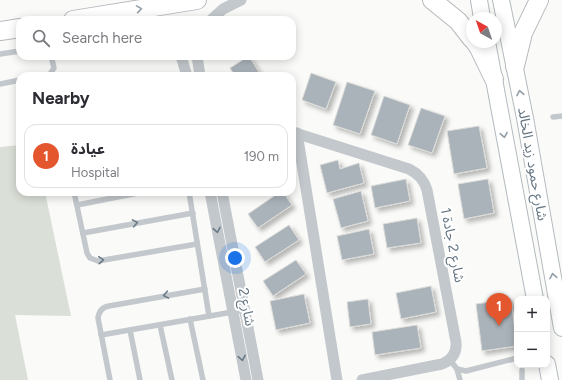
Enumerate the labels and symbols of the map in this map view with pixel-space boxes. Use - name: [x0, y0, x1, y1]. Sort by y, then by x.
- one-way arrow: [136, 5, 142, 14]
- north arrow: [466, 12, 502, 48]
- one-way arrow: [517, 90, 525, 96]
- street label: شارع حمود زيد الخالد: [512, 106, 551, 222]
- one-way arrow: [500, 132, 508, 139]
- street label: شارع 2 جادة 1: [435, 206, 468, 284]
- one-way arrow: [132, 220, 138, 228]
- one-way arrow: [213, 227, 221, 233]
- your location: [225, 248, 245, 268]
- one-way arrow: [98, 256, 104, 265]
- one-way arrow: [549, 273, 558, 279]
- street label: شارع 2: [233, 287, 259, 328]
- one-way arrow: [163, 291, 169, 299]
- pin: 1: [486, 293, 512, 326]
- one-way arrow: [237, 355, 246, 361]

